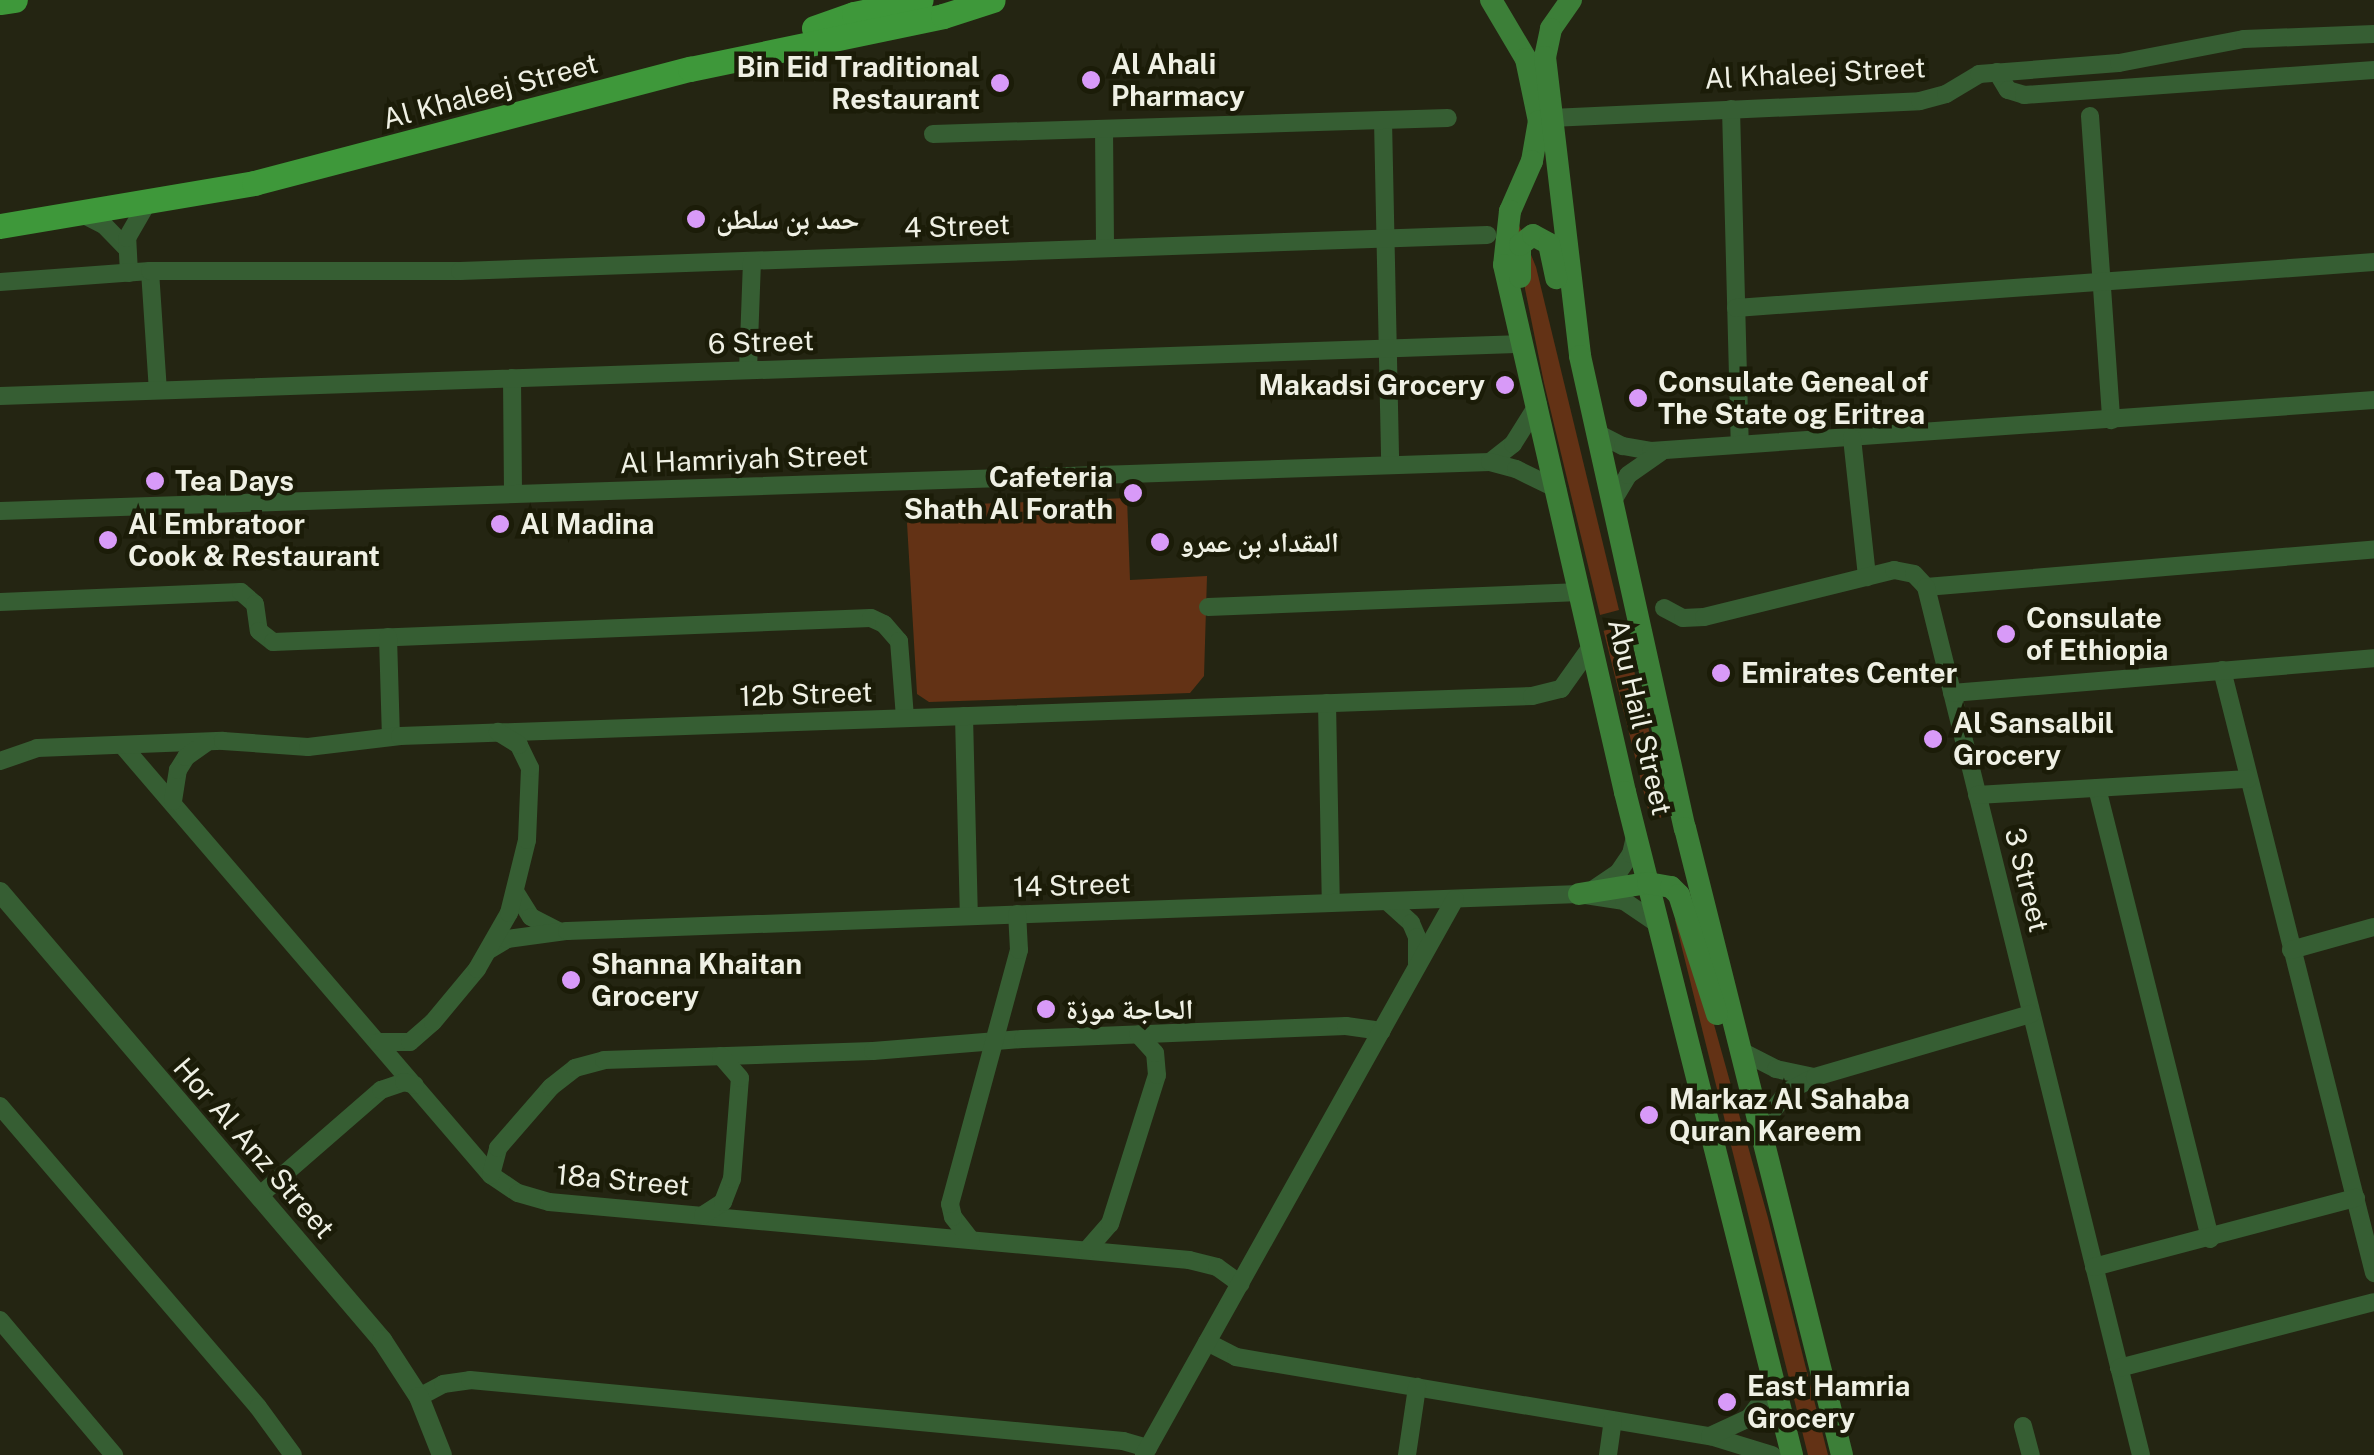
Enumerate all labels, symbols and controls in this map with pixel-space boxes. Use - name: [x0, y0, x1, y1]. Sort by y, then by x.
- street label: Al Khaleej Street: [379, 46, 601, 136]
- place label: Al Ahali Pharmacy: [1111, 47, 1245, 113]
- place label: Bin Eid Traditional Restaurant: [737, 50, 980, 116]
- street label: Al Khaleej Street: [1704, 50, 1926, 96]
- marker: Al Ahali Pharmacy: [1080, 69, 1102, 91]
- marker: Bin Eid Traditional Restaurant: [989, 72, 1011, 94]
- place label: حمد بن سلطن: [716, 202, 859, 236]
- street label: 4 Street: [903, 207, 1011, 245]
- marker: حمد بن سلطن: [685, 208, 707, 230]
- street label: 6 Street: [707, 323, 815, 361]
- place label: Consulate Geneal of The State og Eritrea: [1658, 365, 1929, 431]
- place label: Makadsi Grocery: [1258, 368, 1485, 402]
- marker: Makadsi Grocery: [1494, 374, 1516, 396]
- marker: Consulate Geneal of The State og Eritrea: [1627, 387, 1649, 409]
- street label: Al Hamriyah Street: [619, 438, 869, 480]
- place label: Cafeteria Shath Al Forath: [904, 460, 1113, 526]
- place label: Tea Days: [175, 464, 294, 498]
- marker: Tea Days: [144, 470, 166, 492]
- marker: Cafeteria Shath Al Forath: [1122, 482, 1144, 504]
- place label: Al Embratoor Cook & Restaurant: [128, 507, 380, 573]
- place label: Al Madina: [520, 507, 654, 541]
- marker: Al Madina: [489, 513, 511, 535]
- place label: المقداد بن عمرو: [1180, 525, 1339, 559]
- marker: Al Embratoor Cook & Restaurant: [97, 529, 119, 551]
- marker: المقداد بن عمرو: [1149, 531, 1171, 553]
- place label: Consulate of Ethiopia: [2026, 601, 2168, 667]
- street label: Abu Hail Street: [1601, 615, 1679, 819]
- marker: Consulate of Ethiopia: [1995, 623, 2017, 645]
- place label: Emirates Center: [1741, 656, 1957, 690]
- marker: Emirates Center: [1710, 662, 1732, 684]
- street label: 12b Street: [739, 675, 873, 713]
- place label: Al Sansalbil Grocery: [1953, 706, 2114, 772]
- marker: Al Sansalbil Grocery: [1922, 728, 1944, 750]
- street label: 3 Street: [1998, 824, 2056, 936]
- street label: 14 Street: [1013, 866, 1131, 904]
- place label: Shanna Khaitan Grocery: [591, 947, 802, 1013]
- marker: Shanna Khaitan Grocery: [560, 969, 582, 991]
- place label: الحاجة موزة: [1066, 992, 1193, 1026]
- marker: الحاجة موزة: [1035, 998, 1057, 1020]
- street label: Hor Al Anz Street: [167, 1051, 341, 1245]
- place label: Markaz Al Sahaba Quran Kareem: [1669, 1082, 1910, 1148]
- marker: Markaz Al Sahaba Quran Kareem: [1638, 1104, 1660, 1126]
- street label: 18a Street: [555, 1157, 691, 1203]
- place label: East Hamria Grocery: [1747, 1369, 1910, 1435]
- marker: East Hamria Grocery: [1716, 1391, 1738, 1413]

